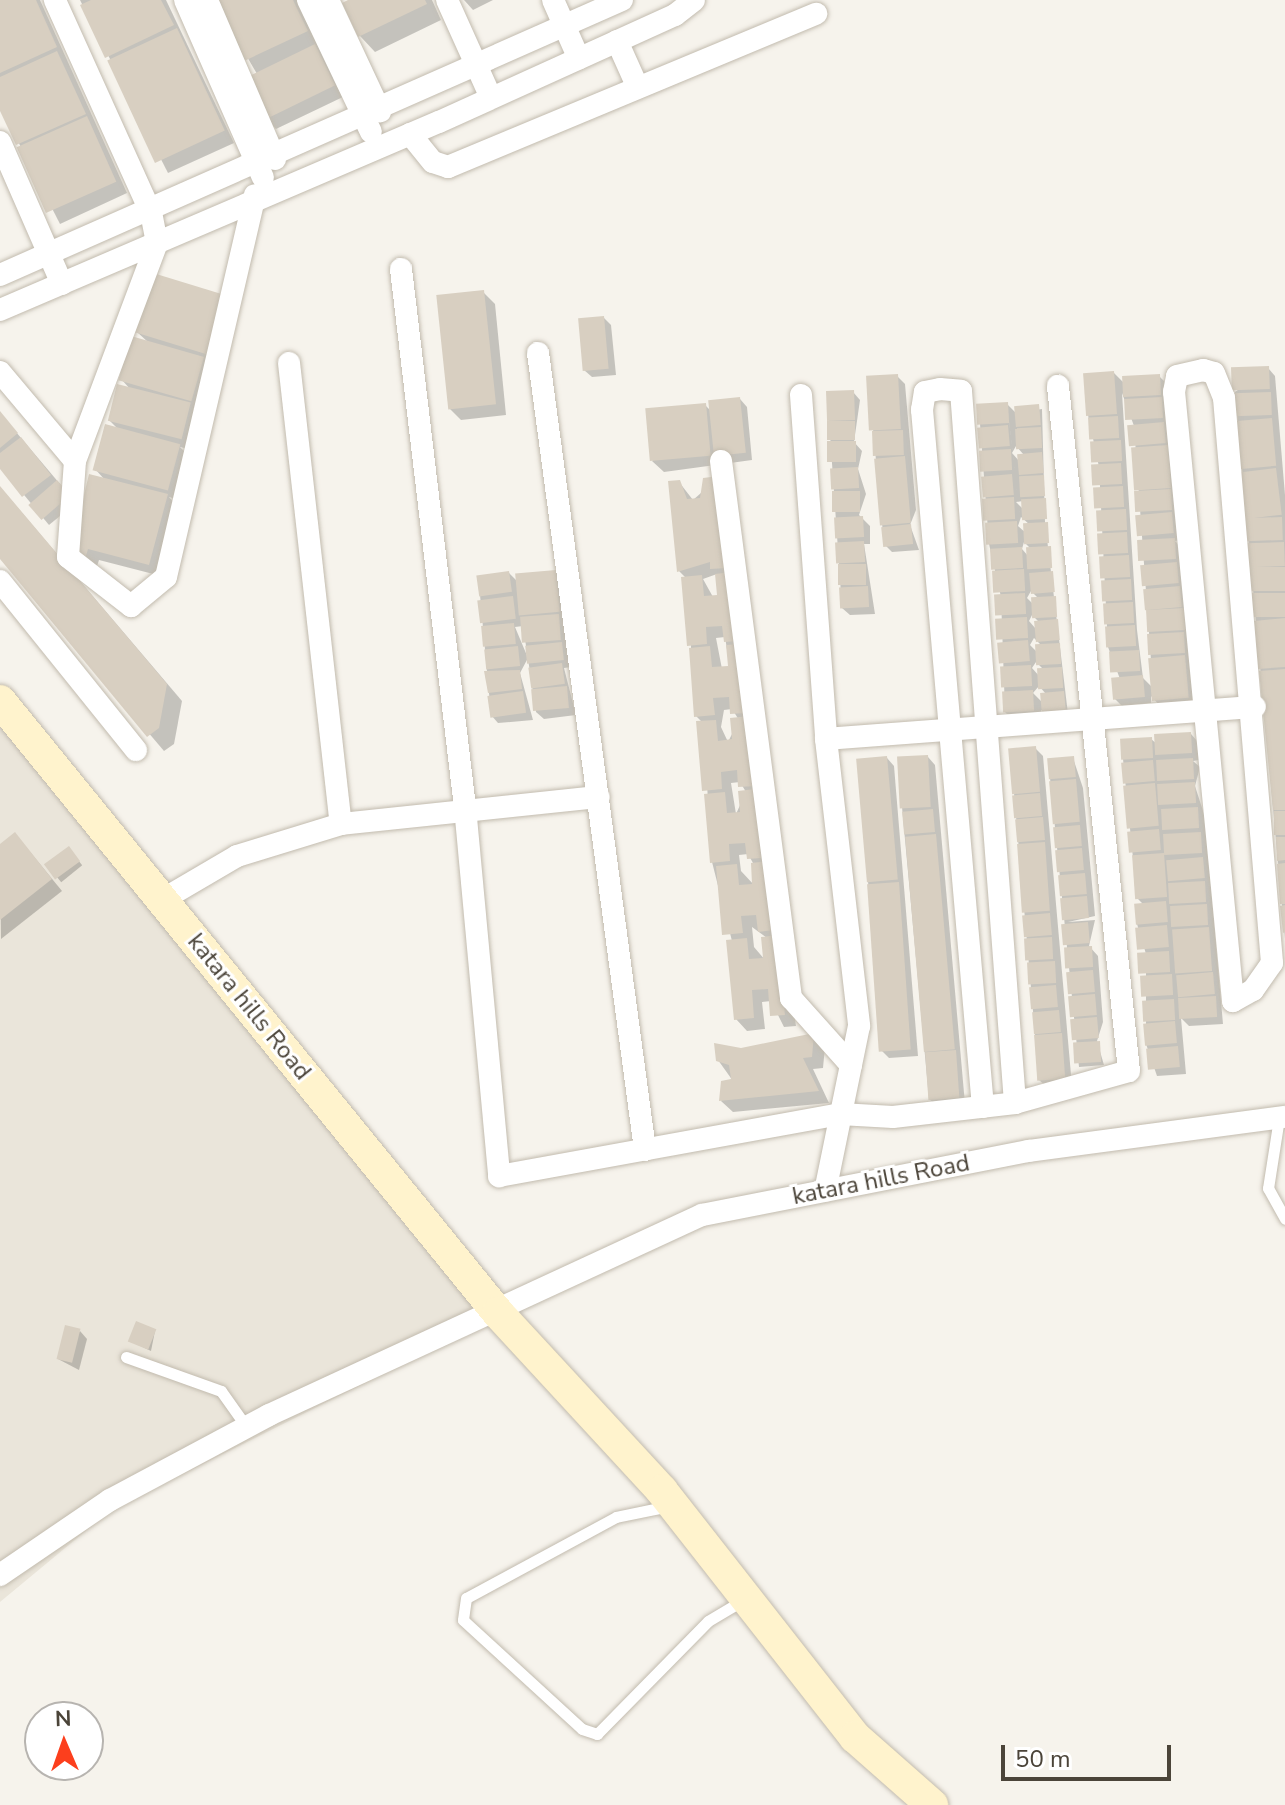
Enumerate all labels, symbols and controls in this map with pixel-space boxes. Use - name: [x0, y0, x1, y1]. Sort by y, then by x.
- street label: katara hills Road: [181, 928, 317, 1086]
- street label: katara hills Road: [790, 1149, 972, 1211]
- north arrow: [24, 1701, 104, 1781]
- text: N: [54, 1704, 72, 1734]
- scale bar: [1005, 1729, 1175, 1779]
- text: 50 m: [1015, 1743, 1071, 1775]

